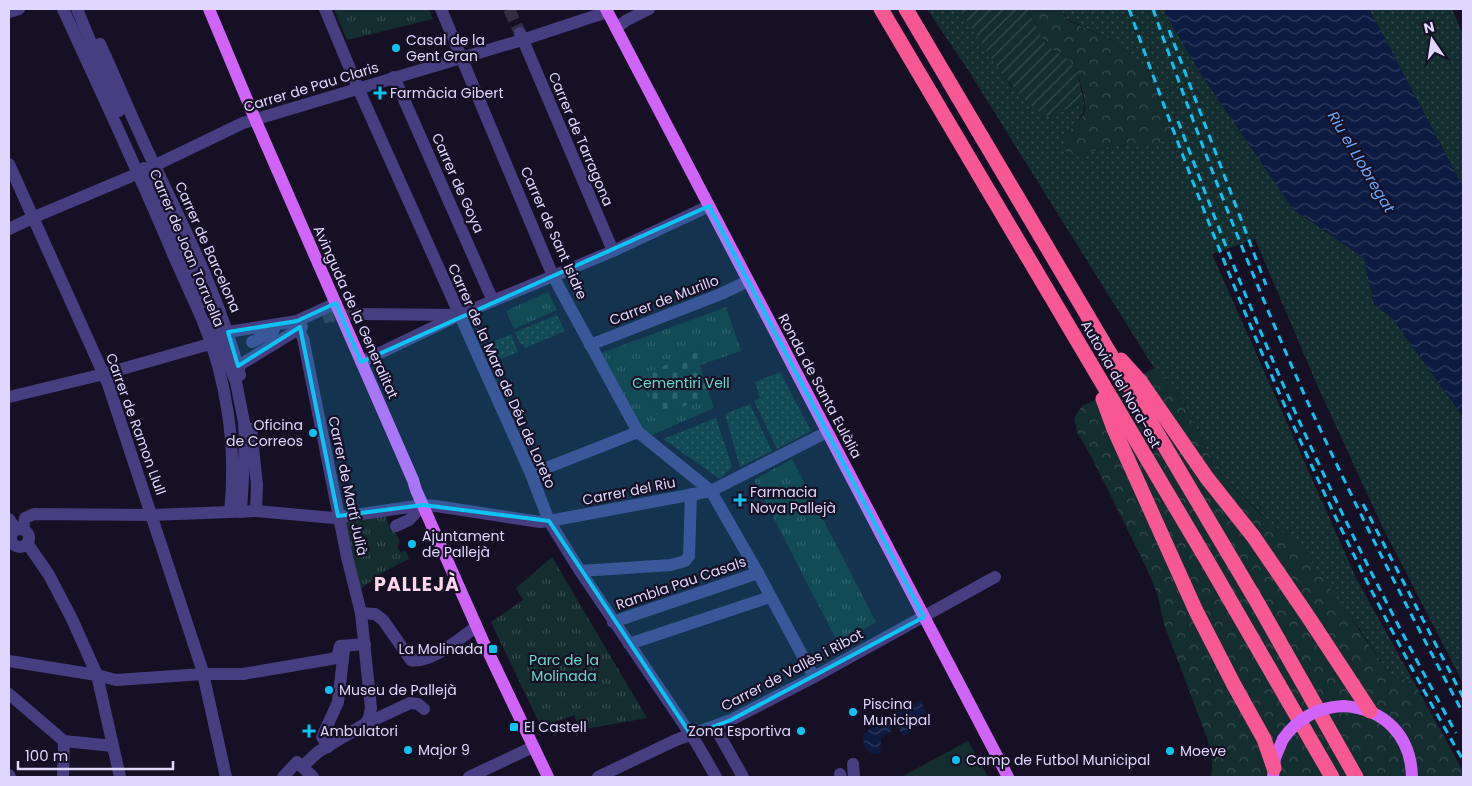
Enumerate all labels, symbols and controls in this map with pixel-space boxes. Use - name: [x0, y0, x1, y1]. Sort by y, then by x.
- north arrow: [1407, 15, 1457, 65]
- text: N: [1422, 16, 1436, 38]
- place label: Casal de la Gent Gran: [406, 30, 485, 66]
- marker: Casal de la Gent Gran: [390, 42, 402, 54]
- street label: Carrer de Pau Claris: [241, 57, 381, 117]
- street label: Carrer de Tarragona: [544, 69, 618, 209]
- place label: Farmàcia Gibert: [390, 83, 504, 103]
- marker: Farmàcia Gibert: [374, 87, 386, 99]
- water label: Riu el Llobregat: [1323, 107, 1400, 217]
- street label: Carrer de Goya: [427, 130, 489, 236]
- street label: Carrer de Sant Isidre: [516, 163, 592, 303]
- street label: Carrer de Joan Torruella: [145, 166, 229, 330]
- street label: Carrer de Barcelona: [170, 178, 246, 316]
- street label: Avinguda de la Generalitat: [309, 222, 403, 402]
- street label: Carrer de la Mare de Déu de Loreto: [443, 260, 561, 492]
- street label: Carrer de Murillo: [606, 270, 722, 330]
- street label: Ronda de Santa Eulàlia: [773, 310, 867, 462]
- street label: Autovia del Nord-est: [1076, 316, 1166, 452]
- street label: Carrer de Ramon Llull: [101, 350, 171, 498]
- park label: Cementiri Vell: [632, 373, 730, 393]
- street label: Carrer de Martí Julià: [323, 414, 373, 558]
- place label: Oficina de Correos: [226, 415, 303, 451]
- marker: Oficina de Correos: [307, 427, 319, 439]
- street label: Carrer del Riu: [581, 472, 677, 510]
- place label: Farmacia Nova Pallejà: [750, 482, 836, 518]
- marker: Farmacia Nova Pallejà: [734, 494, 746, 506]
- place label: Ajuntament de Pallejà: [422, 526, 505, 562]
- marker: Ajuntament de Pallejà: [406, 538, 418, 550]
- street label: Rambla Pau Casals: [613, 551, 749, 615]
- district label: PALLEJÀ: [374, 571, 460, 598]
- street label: Carrer de Vallès i Ribot: [717, 624, 867, 716]
- place label: La Molinada: [398, 639, 483, 659]
- marker: La Molinada: [487, 643, 499, 655]
- park label: Parc de la Molinada: [529, 650, 599, 686]
- place label: Museu de Pallejà: [339, 680, 457, 700]
- marker: Museu de Pallejà: [323, 684, 335, 696]
- place label: Piscina Municipal: [863, 694, 931, 730]
- marker: Piscina Municipal: [847, 706, 859, 718]
- place label: El Castell: [524, 717, 587, 737]
- place label: Ambulatori: [320, 721, 398, 741]
- marker: El Castell: [508, 721, 520, 733]
- place label: Zona Esportiva: [688, 721, 791, 741]
- marker: Ambulatori: [302, 724, 316, 738]
- marker: Zona Esportiva: [795, 725, 807, 737]
- scale bar: [18, 738, 172, 770]
- place label: Major 9: [418, 740, 470, 760]
- place label: Moeve: [1180, 741, 1227, 761]
- marker: Major 9: [402, 744, 414, 756]
- text: 100 m: [25, 745, 68, 766]
- marker: Moeve: [1164, 745, 1176, 757]
- place label: Camp de Futbol Municipal: [966, 750, 1150, 770]
- marker: Camp de Futbol Municipal: [950, 754, 962, 766]

